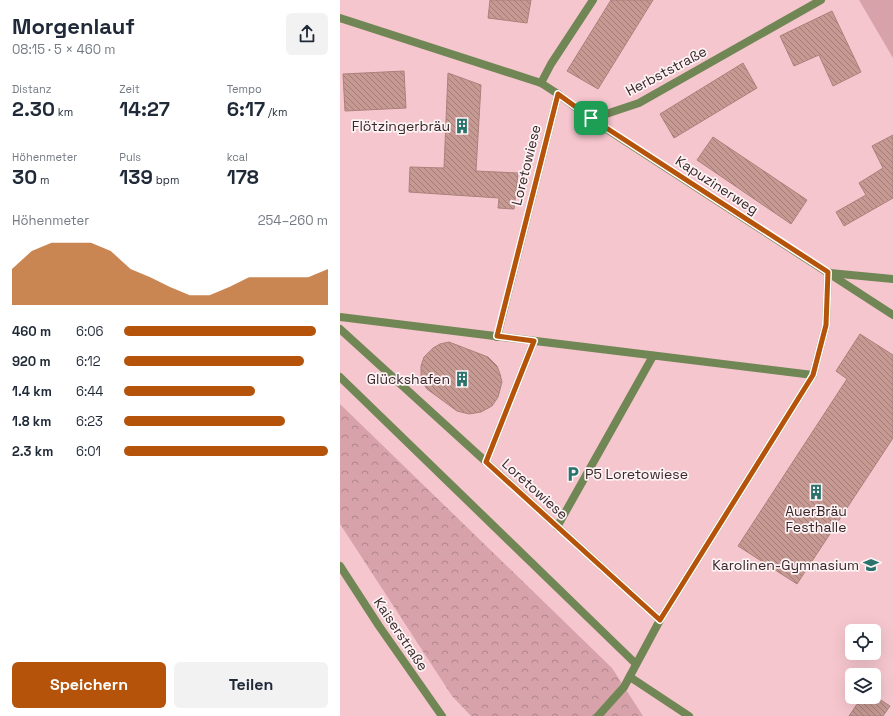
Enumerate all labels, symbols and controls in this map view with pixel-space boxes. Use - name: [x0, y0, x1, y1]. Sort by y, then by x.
- text: Morgenlauf: [12, 12, 135, 40]
- button: share: [286, 13, 328, 55]
- text: 08:15 · 5 × 460 m: [12, 41, 116, 58]
- street label: Herbststraße: [622, 42, 710, 100]
- text: Distanz: [12, 82, 52, 96]
- text: Zeit: [119, 82, 140, 96]
- text: Tempo: [227, 82, 262, 96]
- text: 2.30: [12, 96, 55, 122]
- text: 14:27: [119, 96, 170, 122]
- text: 6:17: [227, 96, 265, 122]
- pin: [574, 101, 608, 135]
- text: km: [55, 105, 73, 119]
- text: /km: [265, 105, 287, 119]
- icon: arrive: [580, 107, 602, 129]
- place label: Flötzingerbräu: [352, 117, 450, 135]
- building icon: Flötzingerbräu: [453, 117, 471, 135]
- street label: Loretowiese: [507, 123, 545, 207]
- text: Höhenmeter: [12, 150, 77, 164]
- text: Puls: [119, 150, 141, 164]
- text: kcal: [227, 150, 248, 164]
- street label: Kapuzinerweg: [672, 151, 762, 219]
- text: 30: [12, 164, 37, 190]
- text: 139: [119, 164, 153, 190]
- text: 178: [227, 164, 259, 190]
- text: m: [37, 173, 49, 187]
- text: bpm: [153, 173, 179, 187]
- text: Höhenmeter: [12, 212, 89, 229]
- text: 254–260 m: [258, 212, 328, 229]
- text: 460 m: [12, 323, 51, 340]
- text: 6:06: [76, 323, 104, 340]
- text: 920 m: [12, 353, 51, 370]
- text: 6:12: [76, 353, 101, 370]
- place label: Glückshafen: [367, 370, 450, 388]
- building icon: Glückshafen: [453, 370, 471, 388]
- text: 1.4 km: [12, 383, 52, 400]
- text: 6:44: [76, 383, 104, 400]
- text: 1.8 km: [12, 413, 51, 430]
- text: 6:23: [76, 413, 103, 430]
- text: 2.3 km: [12, 443, 53, 460]
- text: 6:01: [76, 443, 101, 460]
- street label: Loretowiese: [498, 455, 572, 523]
- parking icon: P5 Loretowiese: [564, 465, 582, 483]
- place label: P5 Loretowiese: [585, 465, 688, 483]
- building icon: AuerBräu Festhalle: [807, 483, 825, 501]
- place label: AuerBräu Festhalle: [785, 502, 847, 536]
- place label: Karolinen-Gymnasium: [712, 556, 859, 574]
- school or university icon: Karolinen-Gymnasium: [862, 556, 880, 574]
- street label: Kaiserstraße: [370, 594, 432, 674]
- map controls: [845, 624, 881, 704]
- button: locate: [845, 624, 881, 660]
- button: Speichern: [12, 662, 166, 708]
- button: Teilen: [174, 662, 328, 708]
- button: layers: [845, 668, 881, 704]

